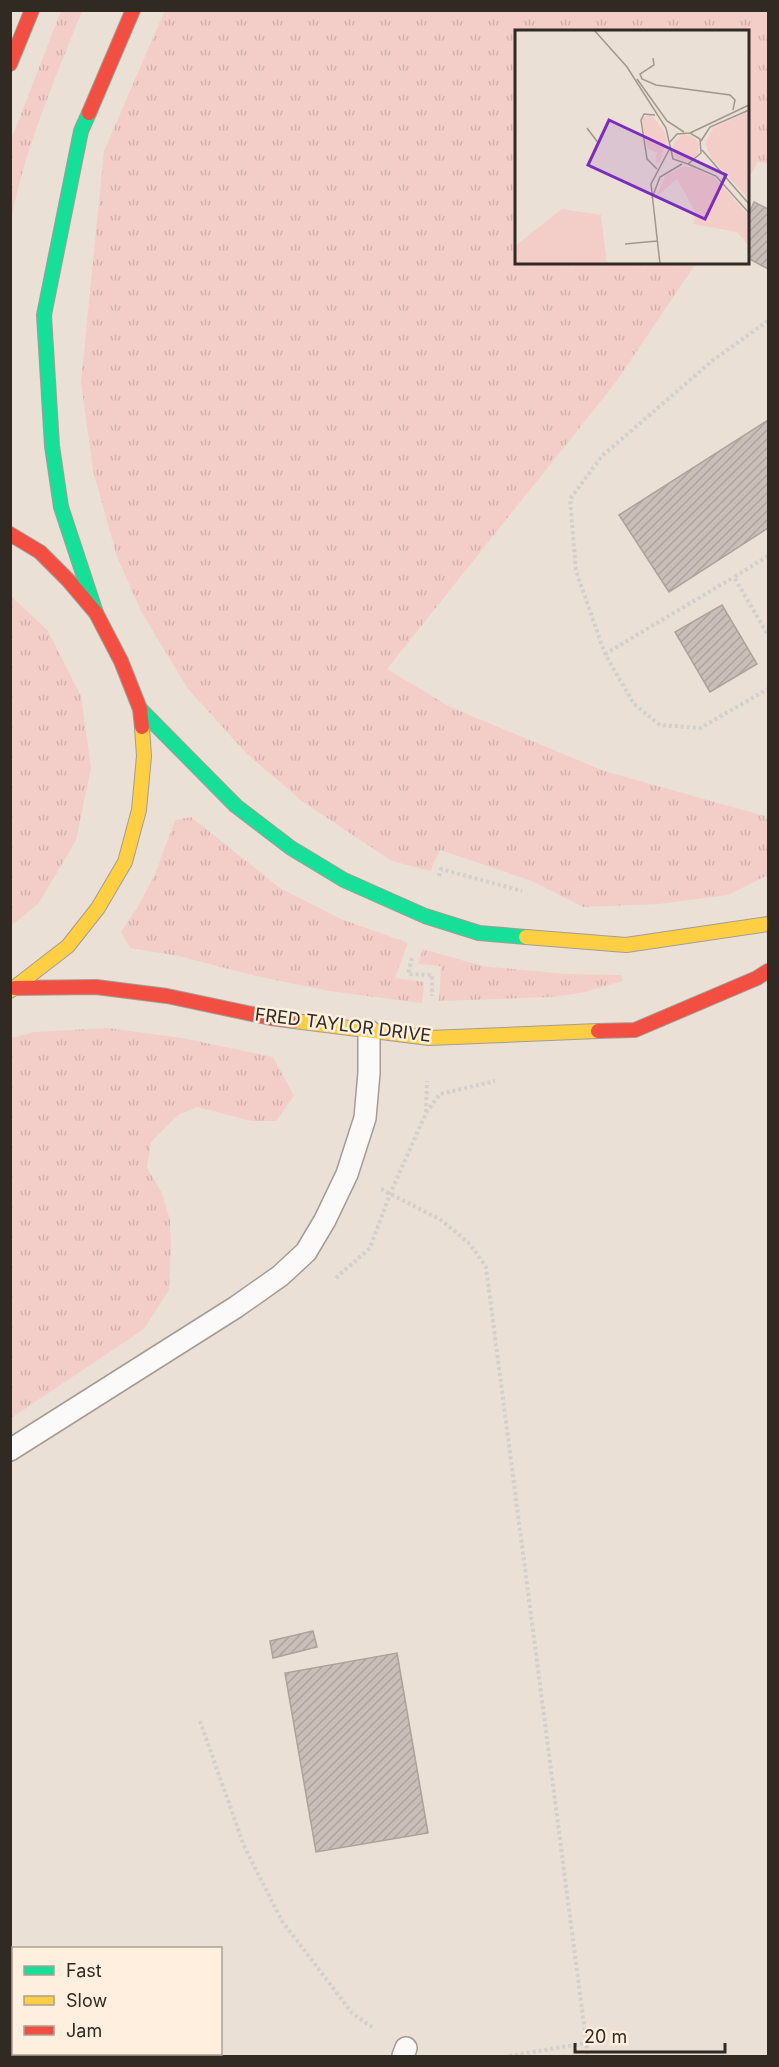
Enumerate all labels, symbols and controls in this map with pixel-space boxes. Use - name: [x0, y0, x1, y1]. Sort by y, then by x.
- inset map: [515, 30, 749, 264]
- street label: FRED TAYLOR DRIVE: [254, 1003, 432, 1046]
- legend: [12, 1947, 222, 2055]
- text: Fast: [66, 1960, 102, 1981]
- text: Slow: [66, 1990, 107, 2011]
- scale bar: [575, 2016, 725, 2054]
- text: Jam: [66, 2020, 102, 2041]
- text: 20 m: [584, 2026, 627, 2047]

